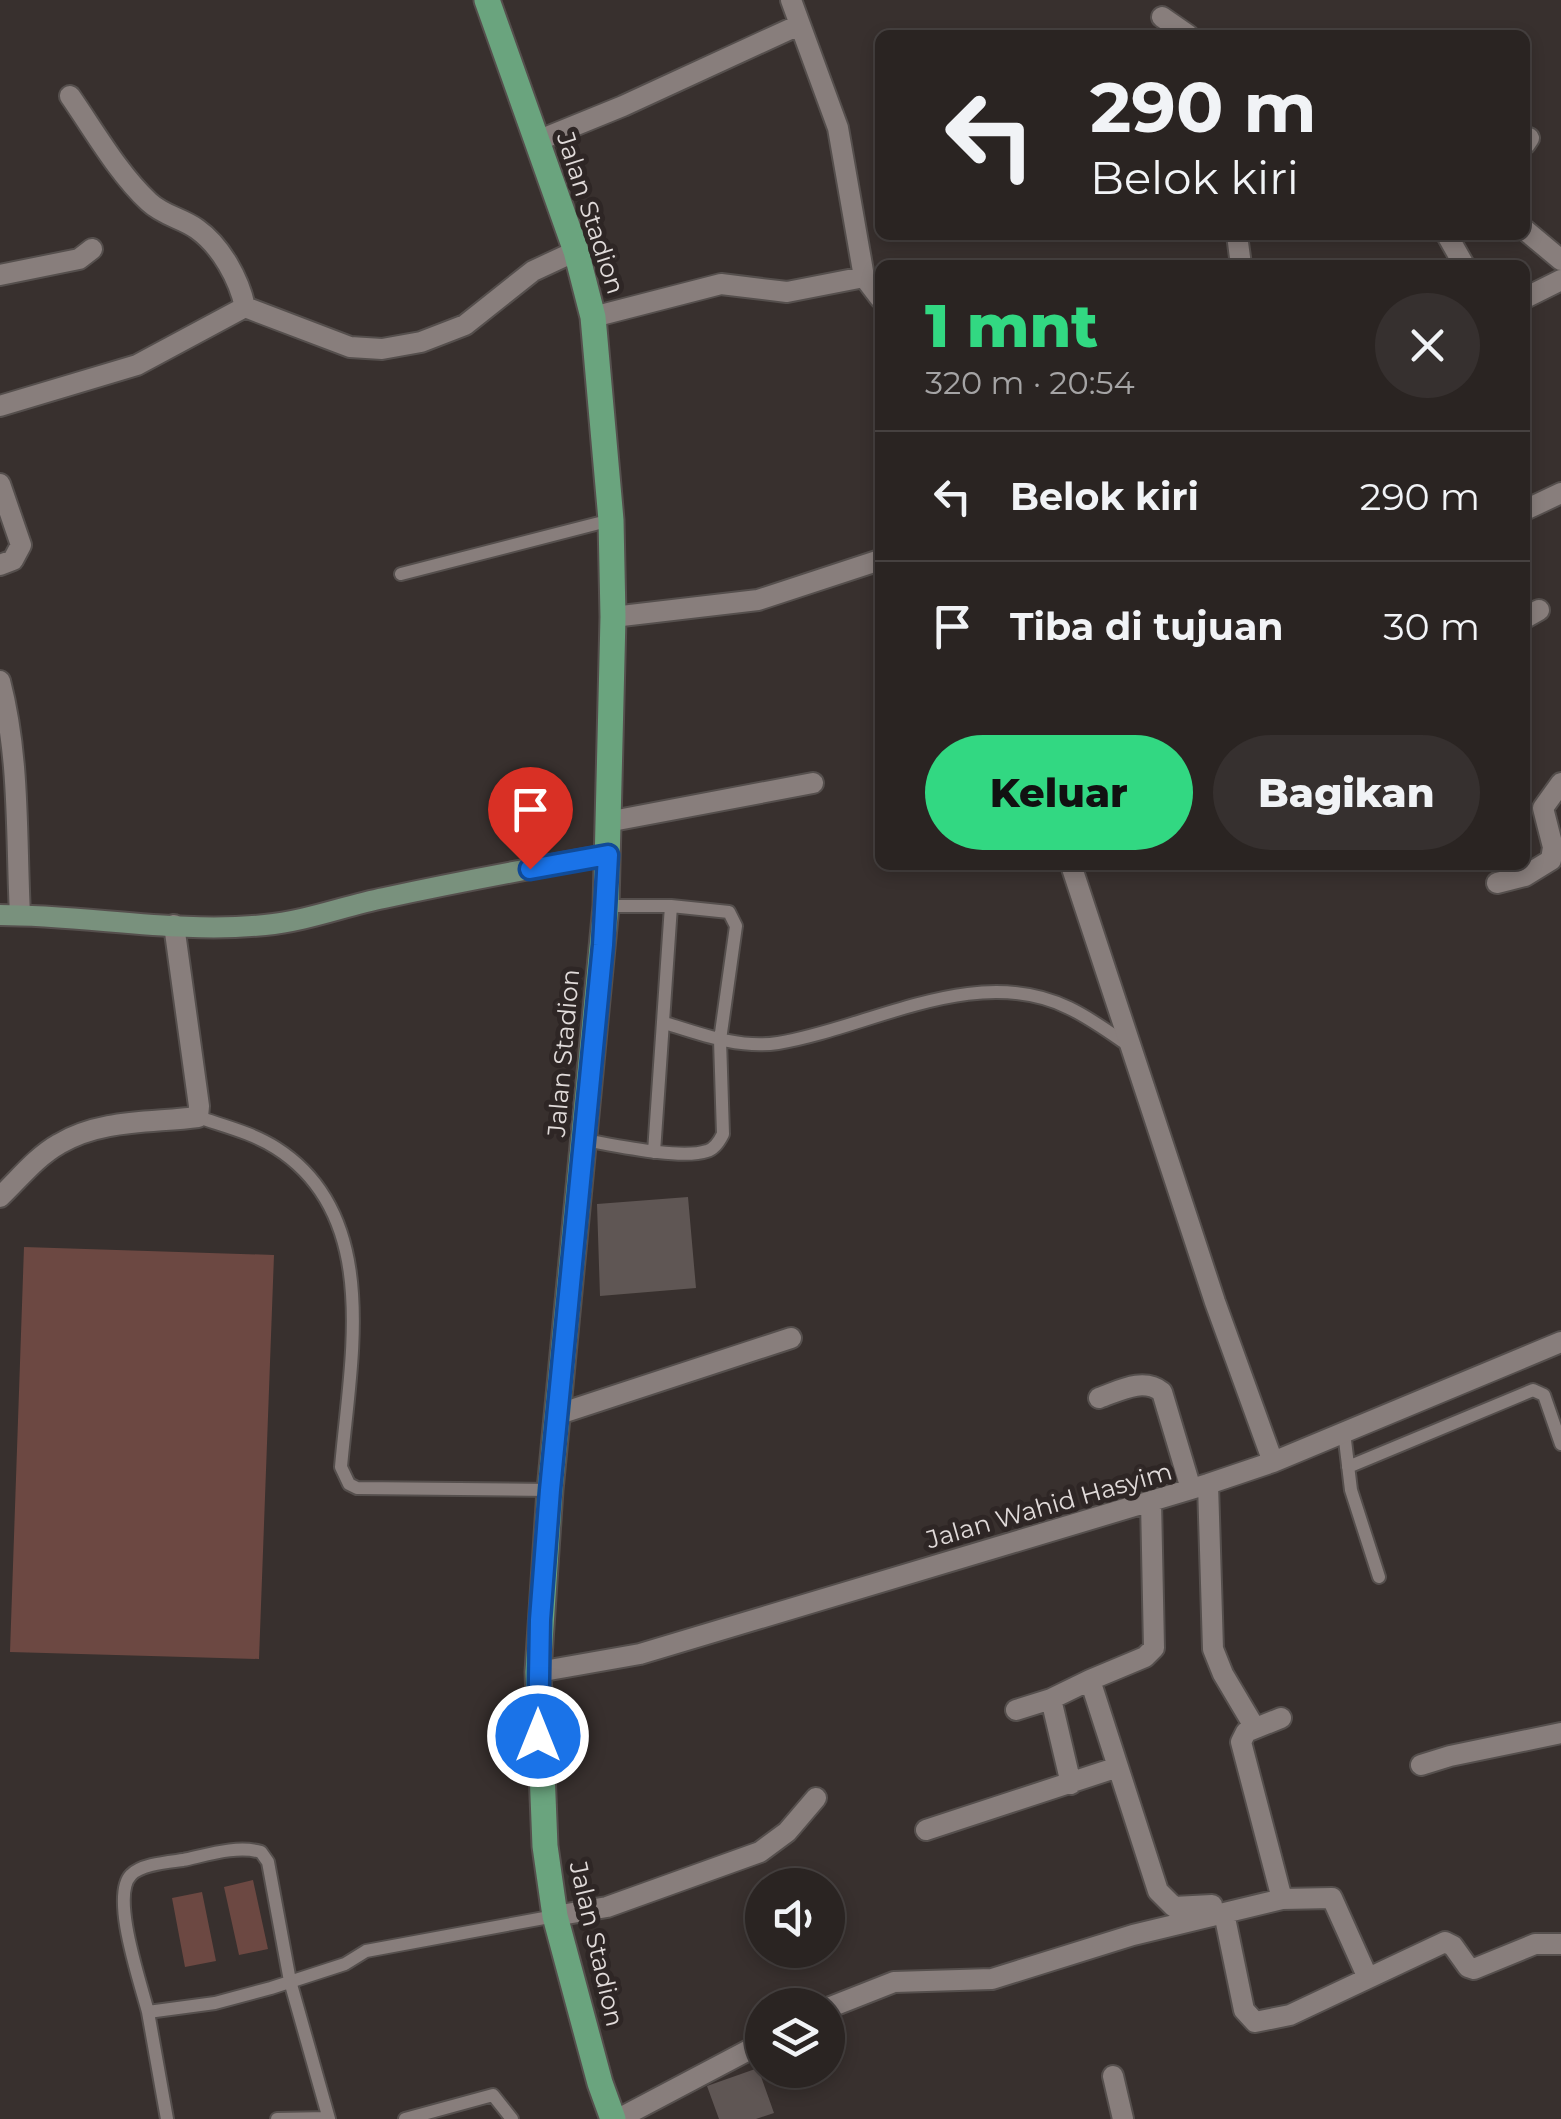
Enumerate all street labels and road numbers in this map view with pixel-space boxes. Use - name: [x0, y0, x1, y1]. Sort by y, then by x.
- street label: Jalan Stadion: [550, 127, 631, 298]
- street label: Jalan Stadion: [541, 968, 585, 1139]
- street label: Jalan Wahid Hasyim: [922, 1455, 1175, 1555]
- street label: Jalan Stadion: [563, 1858, 631, 2029]

